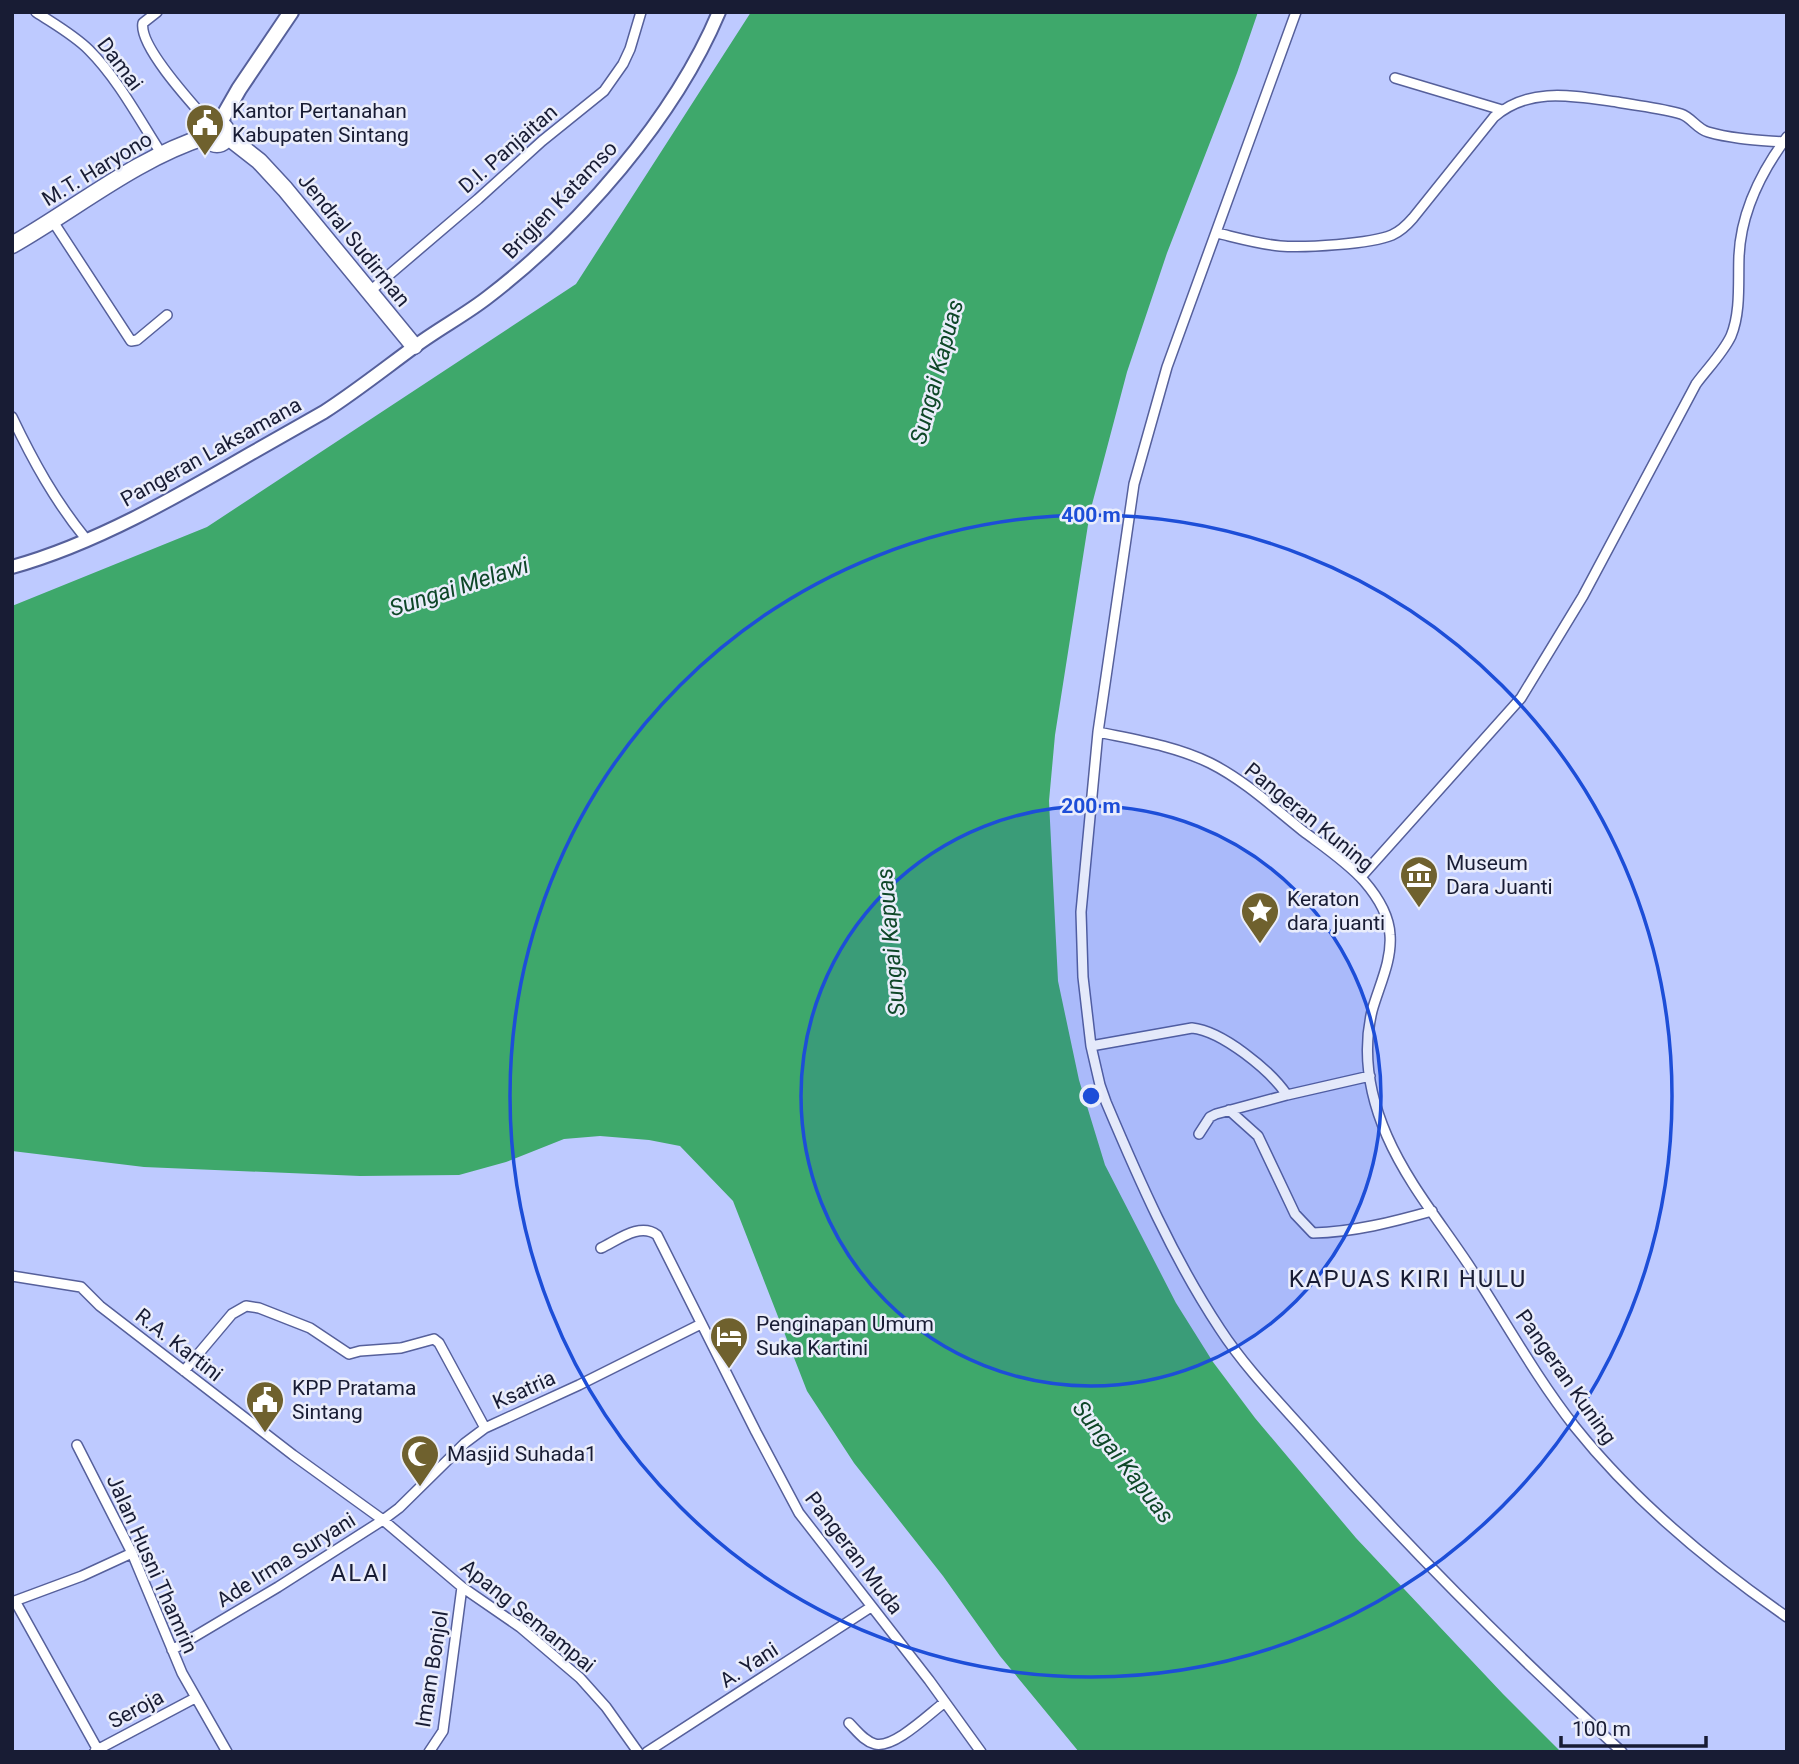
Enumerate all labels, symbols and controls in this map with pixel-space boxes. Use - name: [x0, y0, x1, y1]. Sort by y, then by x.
- street label: Damai: [92, 33, 148, 95]
- place label: Kantor Pertanahan Kabupaten Sintang: [232, 99, 409, 147]
- street label: D.I. Panjaitan: [454, 100, 562, 198]
- public building icon: Kantor Pertanahan Kabupaten Sintang: [184, 102, 226, 157]
- street label: M.T. Haryono: [38, 127, 156, 211]
- street label: Brigjen Katamso: [498, 136, 622, 264]
- street label: Jendral Sudirman: [293, 169, 415, 311]
- water label: Sungai Kapuas: [905, 297, 969, 447]
- street label: Pangeran Laksamana: [117, 392, 305, 512]
- text: 400 m: [1061, 503, 1121, 527]
- water label: Sungai Melawi: [386, 552, 533, 622]
- street label: Pangeran Kuning: [1240, 758, 1378, 876]
- text: 200 m: [1061, 794, 1121, 818]
- place label: Museum Dara Juanti: [1446, 851, 1553, 899]
- museum icon: Museum Dara Juanti: [1398, 854, 1440, 909]
- water label: Sungai Kapuas: [871, 867, 911, 1017]
- place label: Keraton dara juanti: [1287, 887, 1385, 935]
- place icon: Keraton dara juanti: [1239, 890, 1281, 945]
- centre of rings: [1079, 1084, 1103, 1108]
- district label: KAPUAS KIRI HULU: [1289, 1265, 1527, 1293]
- street label: R.A. Kartini: [131, 1304, 227, 1386]
- street label: Pangeran Kuning: [1511, 1305, 1621, 1449]
- place label: Penginapan Umum Suka Kartini: [756, 1312, 934, 1360]
- hotel icon: Penginapan Umum Suka Kartini: [708, 1315, 750, 1370]
- street label: Ksatria: [489, 1366, 559, 1414]
- place label: KPP Pratama Sintang: [292, 1376, 416, 1424]
- public building icon: KPP Pratama Sintang: [244, 1379, 286, 1434]
- water label: Sungai Kapuas: [1067, 1395, 1179, 1529]
- mosque icon: Masjid Suhada1: [399, 1433, 441, 1488]
- place label: Masjid Suhada1: [447, 1442, 597, 1466]
- street label: Jalan Husni Thamrin: [102, 1471, 202, 1657]
- street label: Pangeran Muda: [800, 1487, 908, 1619]
- street label: Ade Irma Suryani: [212, 1508, 360, 1612]
- street label: Apang Semampai: [456, 1555, 600, 1677]
- district label: ALAI: [331, 1559, 390, 1587]
- street label: Imam Bonjol: [411, 1609, 453, 1729]
- street label: A. Yani: [715, 1637, 783, 1693]
- street label: Seroja: [104, 1685, 168, 1733]
- scale bar: [1561, 1704, 1706, 1748]
- text: 100 m: [1572, 1717, 1631, 1741]

